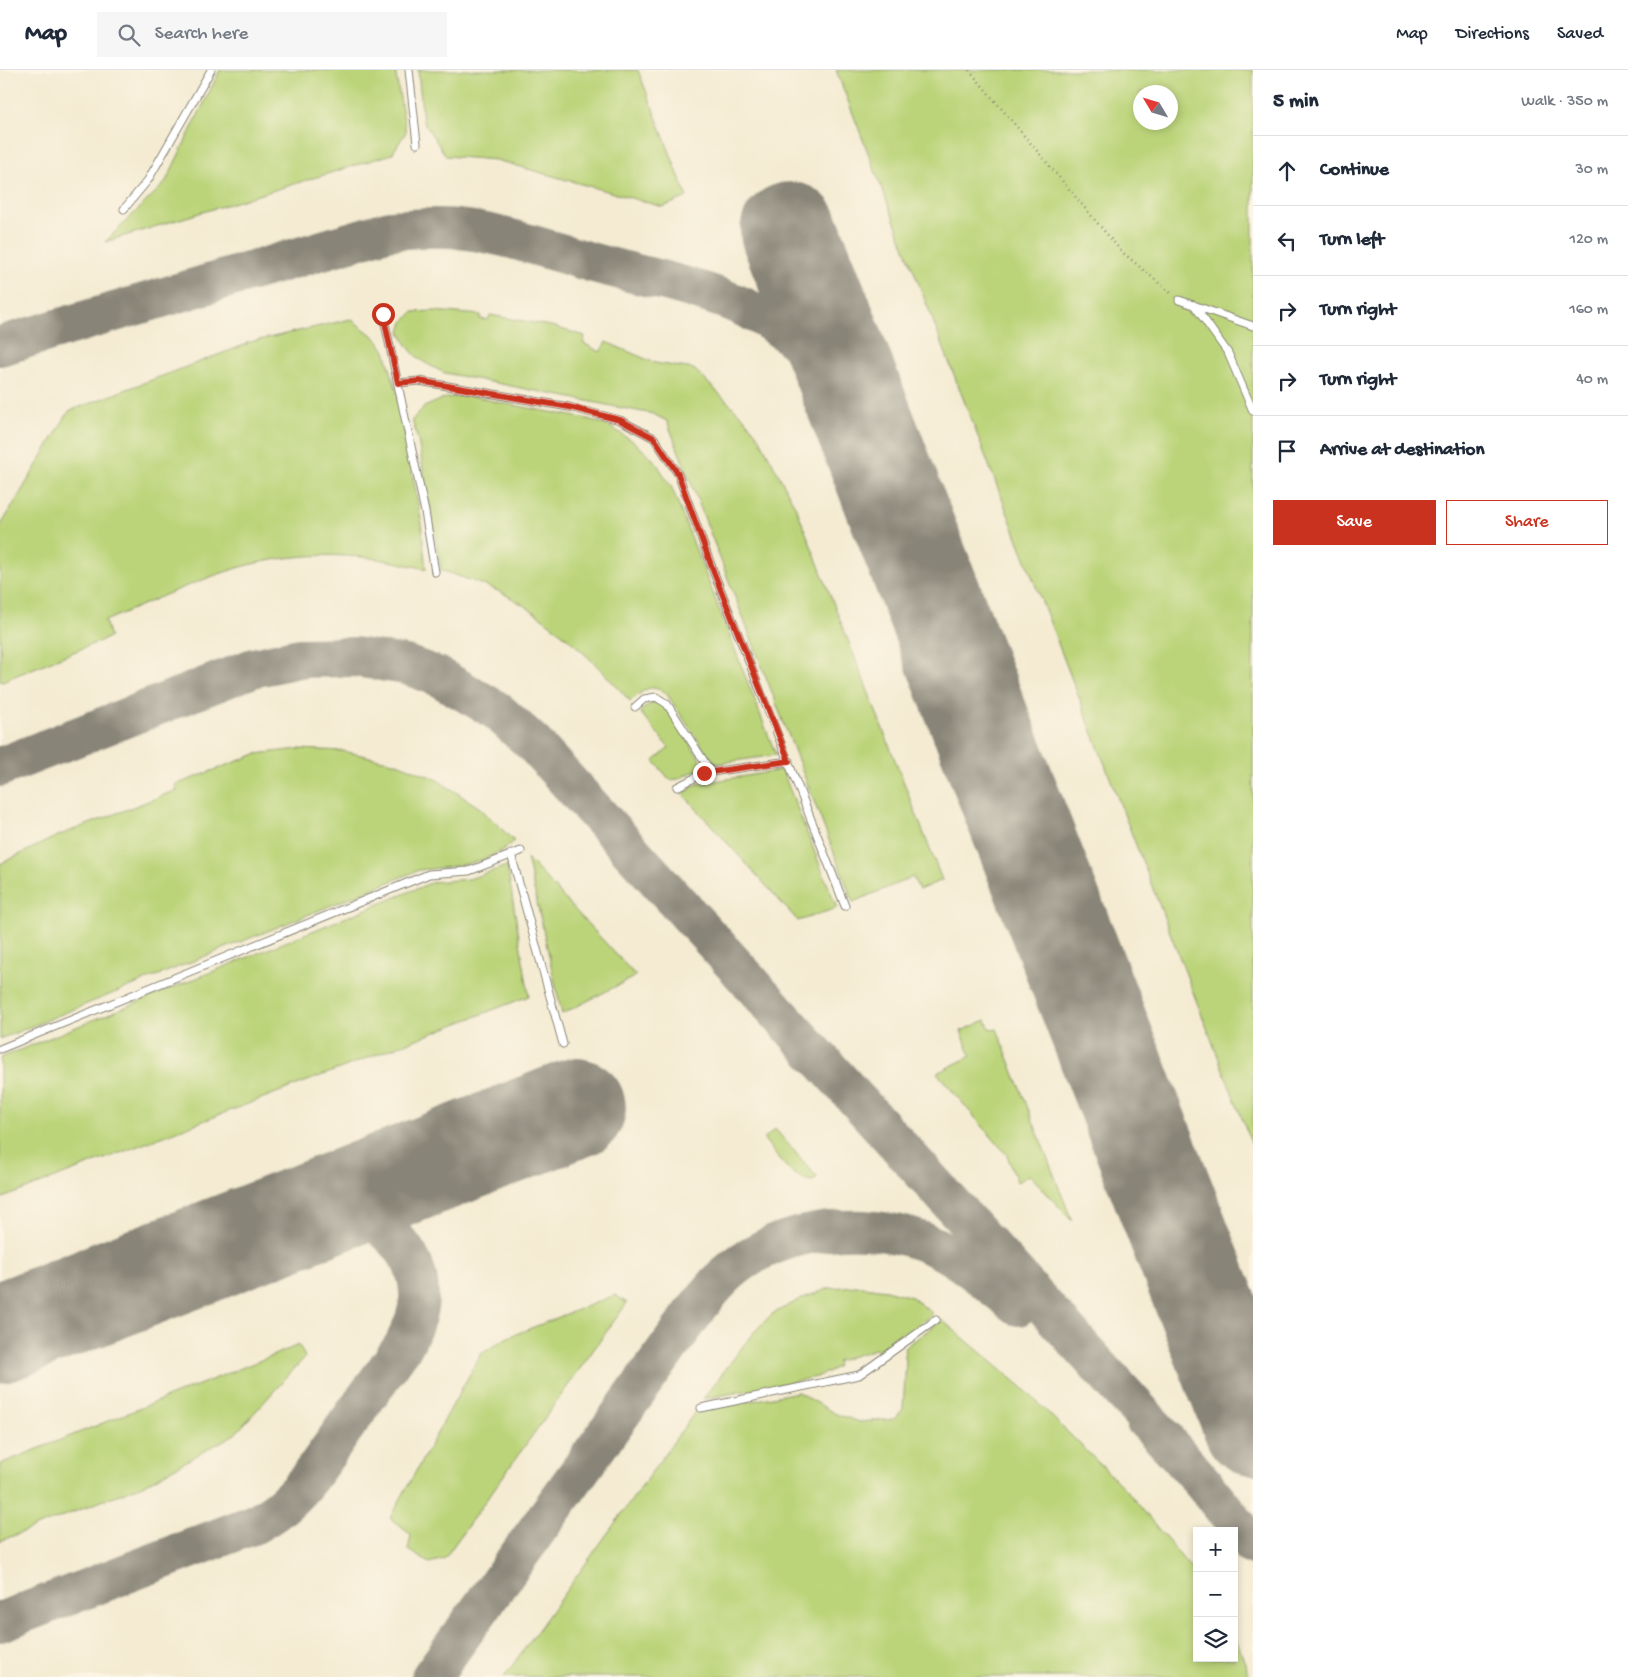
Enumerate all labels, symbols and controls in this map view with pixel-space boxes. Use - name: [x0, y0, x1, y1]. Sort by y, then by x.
- search box: [97, 12, 447, 57]
- text: Map: [25, 20, 67, 49]
- icon: search: [115, 21, 143, 49]
- text: Search here: [155, 23, 248, 46]
- text: Map: [1396, 24, 1428, 45]
- text: Directions: [1456, 24, 1529, 45]
- text: Saved: [1557, 24, 1603, 45]
- north arrow: [1133, 85, 1178, 130]
- text: 5 min: [1273, 90, 1318, 115]
- text: Walk · 350 m: [1521, 93, 1608, 112]
- icon: ahead: [1273, 157, 1301, 185]
- text: Continue: [1320, 159, 1389, 182]
- text: 30 m: [1575, 161, 1608, 180]
- icon: left: [1273, 227, 1301, 255]
- text: Turn left: [1320, 229, 1384, 252]
- text: 120 m: [1569, 231, 1608, 250]
- icon: right: [1273, 297, 1301, 325]
- text: Turn right: [1320, 299, 1396, 322]
- text: 160 m: [1569, 301, 1608, 320]
- route start: [372, 303, 395, 326]
- icon: right: [1273, 367, 1301, 395]
- text: Turn right: [1320, 369, 1396, 392]
- text: 40 m: [1576, 371, 1608, 390]
- icon: arrive: [1273, 437, 1301, 465]
- text: Arrive at destination: [1320, 439, 1484, 462]
- button: Save: [1273, 500, 1436, 545]
- button: Share: [1446, 500, 1608, 545]
- route end: [693, 762, 716, 785]
- map controls: [1193, 1527, 1238, 1662]
- button: +: [1193, 1527, 1238, 1572]
- button: −: [1193, 1572, 1238, 1617]
- button: layers: [1193, 1617, 1238, 1662]

